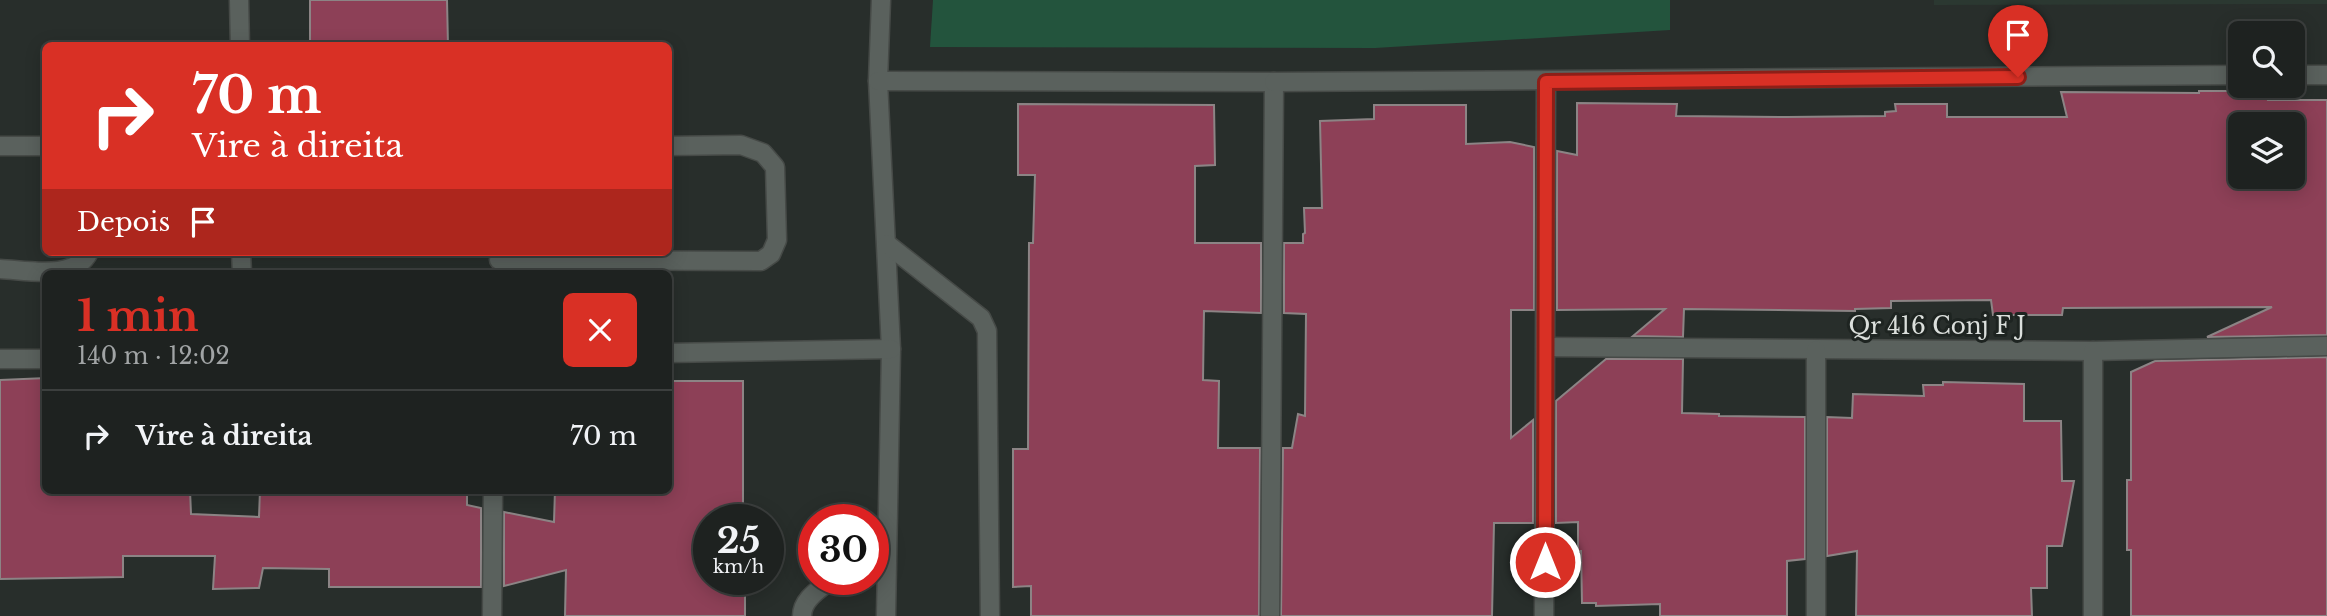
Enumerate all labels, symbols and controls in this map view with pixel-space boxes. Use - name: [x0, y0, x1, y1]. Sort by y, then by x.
- pin: [1988, 5, 2048, 77]
- icon: arrive: [1999, 16, 2037, 54]
- map controls: [2228, 21, 2305, 189]
- button: search: [2228, 21, 2305, 98]
- text: 70 m: [192, 65, 322, 126]
- icon: right: [77, 70, 168, 161]
- button: layers: [2228, 112, 2305, 189]
- text: Vire à direita: [192, 126, 403, 166]
- icon: arrive: [184, 203, 222, 241]
- text: Depois: [77, 206, 170, 238]
- text: 1 min: [77, 290, 199, 342]
- button: close: [563, 293, 637, 367]
- street label: Qr 416 Conj F J: [1848, 312, 2026, 340]
- text: 140 m · 12:02: [77, 342, 230, 370]
- icon: right: [77, 417, 115, 455]
- text: Vire à direita: [136, 420, 312, 452]
- text: 70 m: [570, 420, 637, 452]
- speed limit sign: 30: [798, 504, 889, 595]
- text: 25: [717, 519, 760, 562]
- position arrow: [1508, 525, 1582, 599]
- text: km/h: [713, 556, 764, 578]

